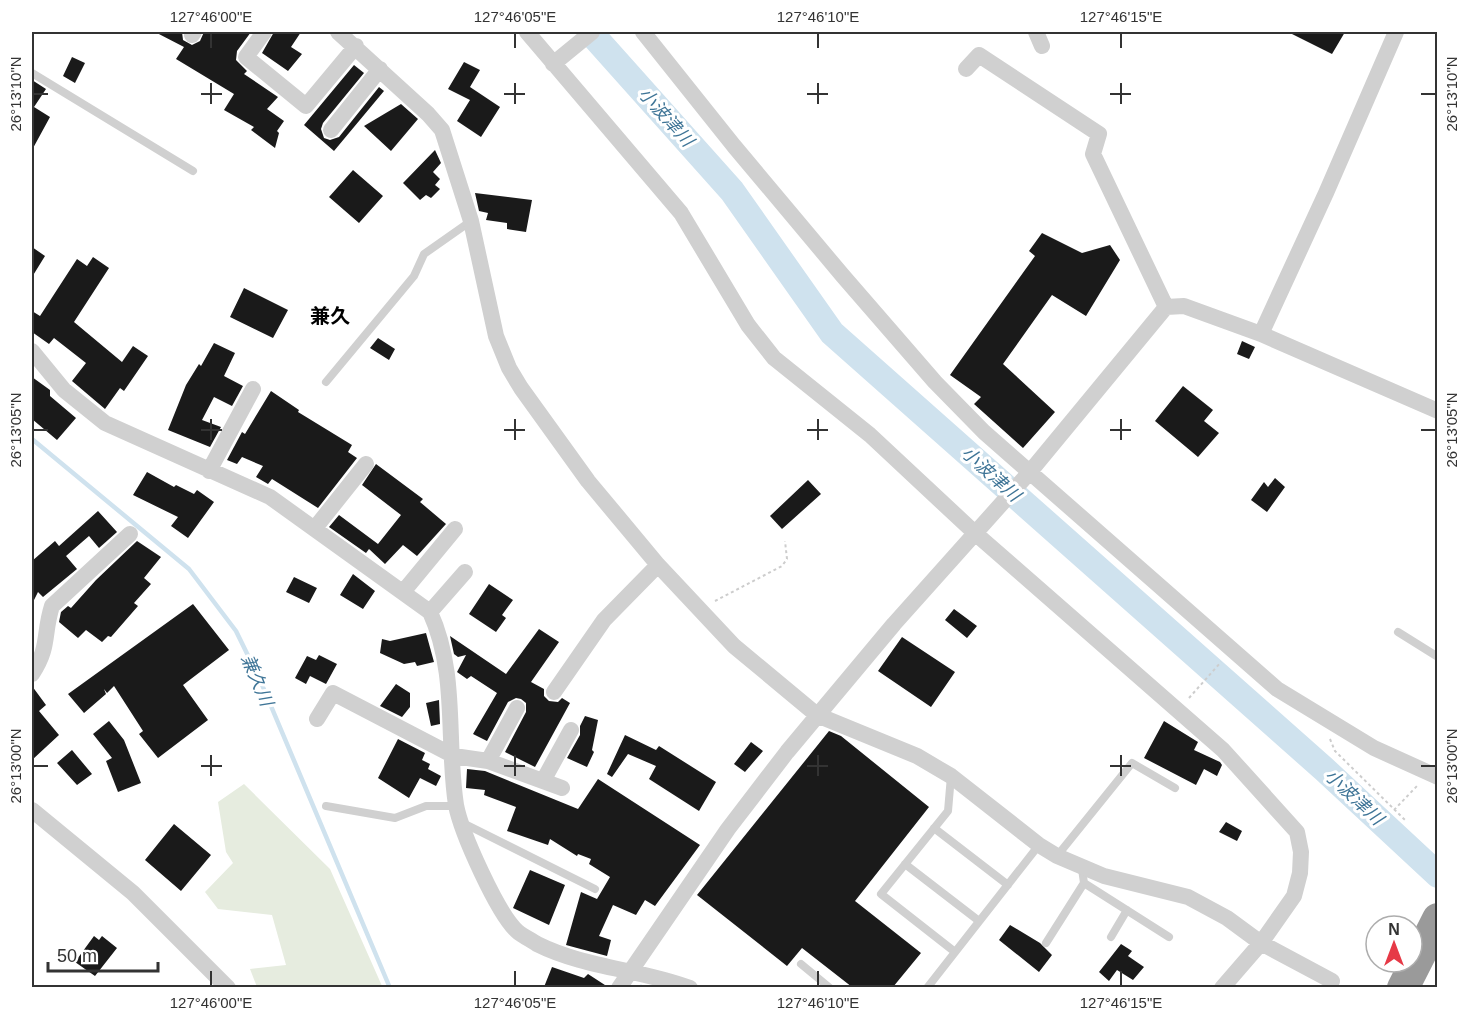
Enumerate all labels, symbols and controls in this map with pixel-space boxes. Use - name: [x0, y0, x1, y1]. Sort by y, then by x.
- text: 127°46'00"E: [170, 8, 252, 25]
- text: 127°46'05"E: [474, 8, 556, 25]
- text: 127°46'10"E: [777, 8, 859, 25]
- text: 127°46'15"E: [1080, 8, 1162, 25]
- text: 26°13'10"N: [7, 56, 24, 132]
- text: 26°13'10"N: [1443, 56, 1460, 132]
- water label: 小波津川: [634, 84, 699, 152]
- district label: 兼久: [310, 305, 350, 327]
- text: 26°13'05"N: [7, 392, 24, 468]
- text: 26°13'05"N: [1443, 392, 1460, 468]
- water label: 小波津川: [958, 442, 1026, 507]
- water label: 兼久川: [237, 651, 278, 711]
- text: 26°13'00"N: [7, 728, 24, 804]
- text: 26°13'00"N: [1443, 728, 1460, 804]
- water label: 小波津川: [1321, 765, 1389, 830]
- north arrow: [1364, 914, 1424, 974]
- text: N: [1388, 921, 1400, 938]
- scale bar: [48, 935, 158, 973]
- text: 50 m: [57, 946, 97, 966]
- text: 127°46'00"E: [170, 994, 252, 1011]
- text: 127°46'05"E: [474, 994, 556, 1011]
- text: 127°46'10"E: [777, 994, 859, 1011]
- text: 127°46'15"E: [1080, 994, 1162, 1011]

